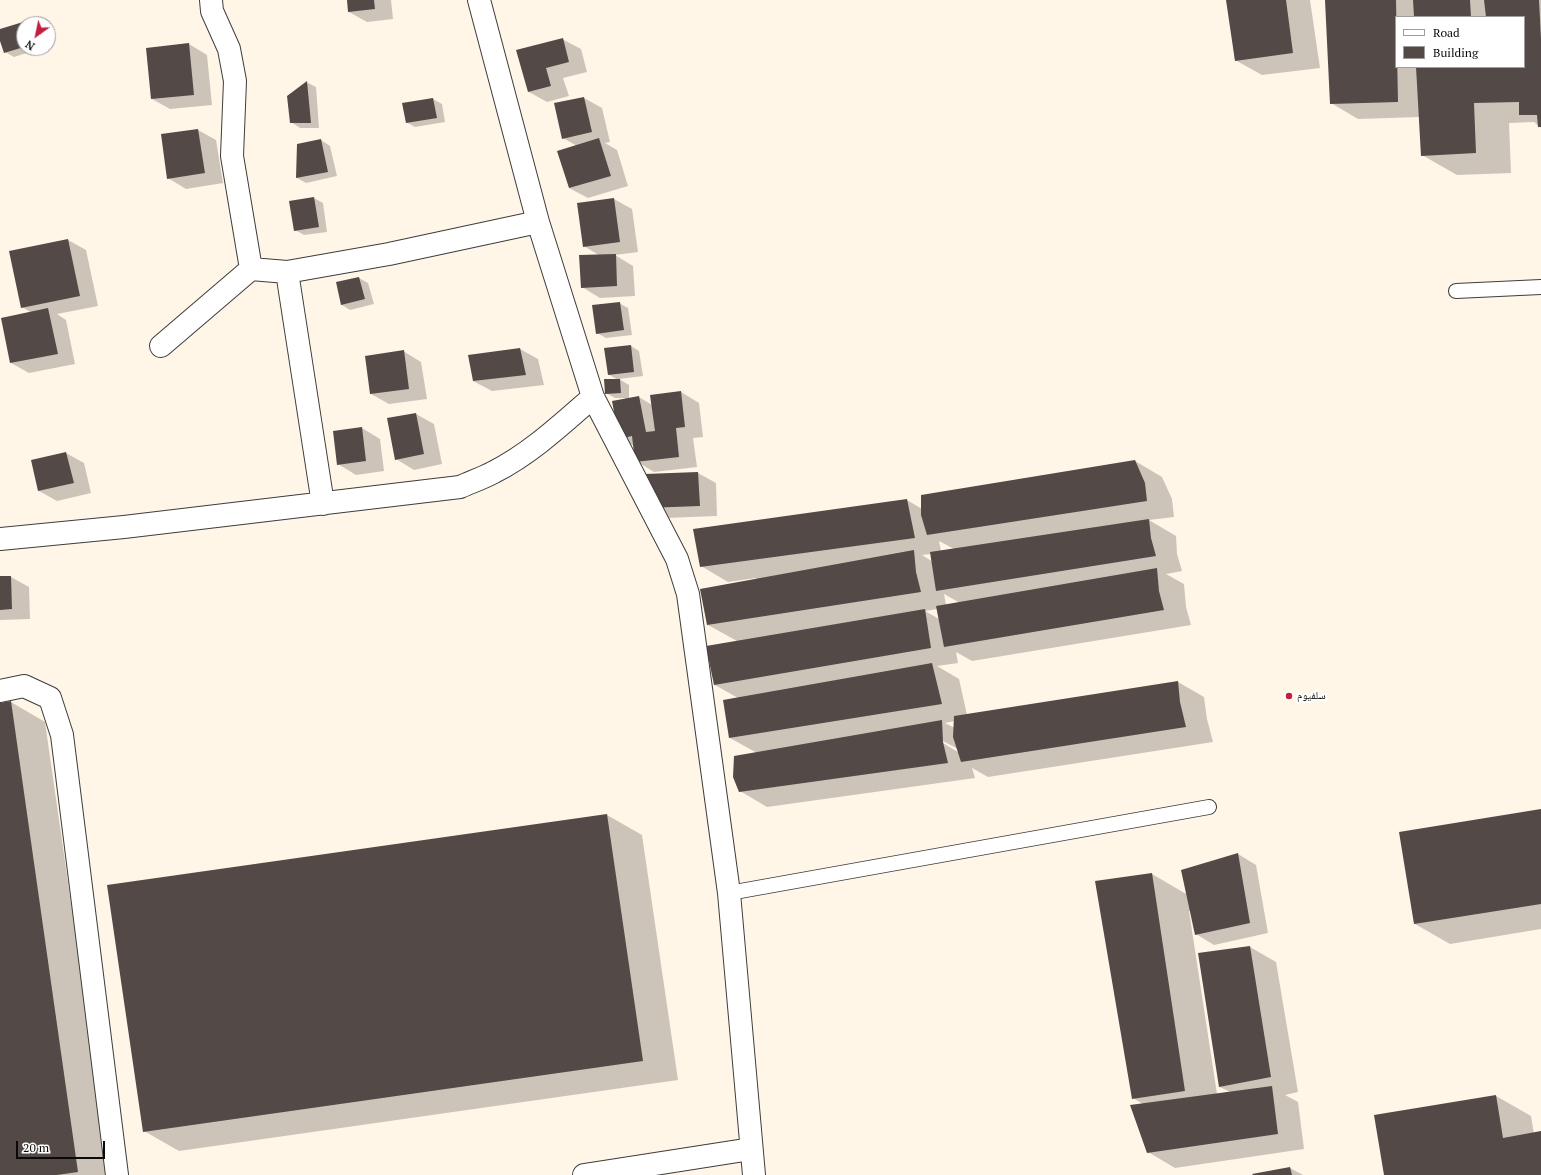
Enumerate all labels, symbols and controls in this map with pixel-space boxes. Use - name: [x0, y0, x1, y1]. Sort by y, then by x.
- north arrow: [16, 16, 56, 56]
- legend: [1395, 16, 1525, 68]
- text: Road: [1433, 25, 1460, 40]
- text: N: [23, 37, 37, 53]
- text: Building: [1433, 45, 1478, 60]
- place label: سلفيوم: [1297, 689, 1326, 703]
- marker: سلفيوم: [1284, 691, 1294, 701]
- scale bar: [18, 1133, 107, 1159]
- text: 20 m: [23, 1140, 49, 1155]

